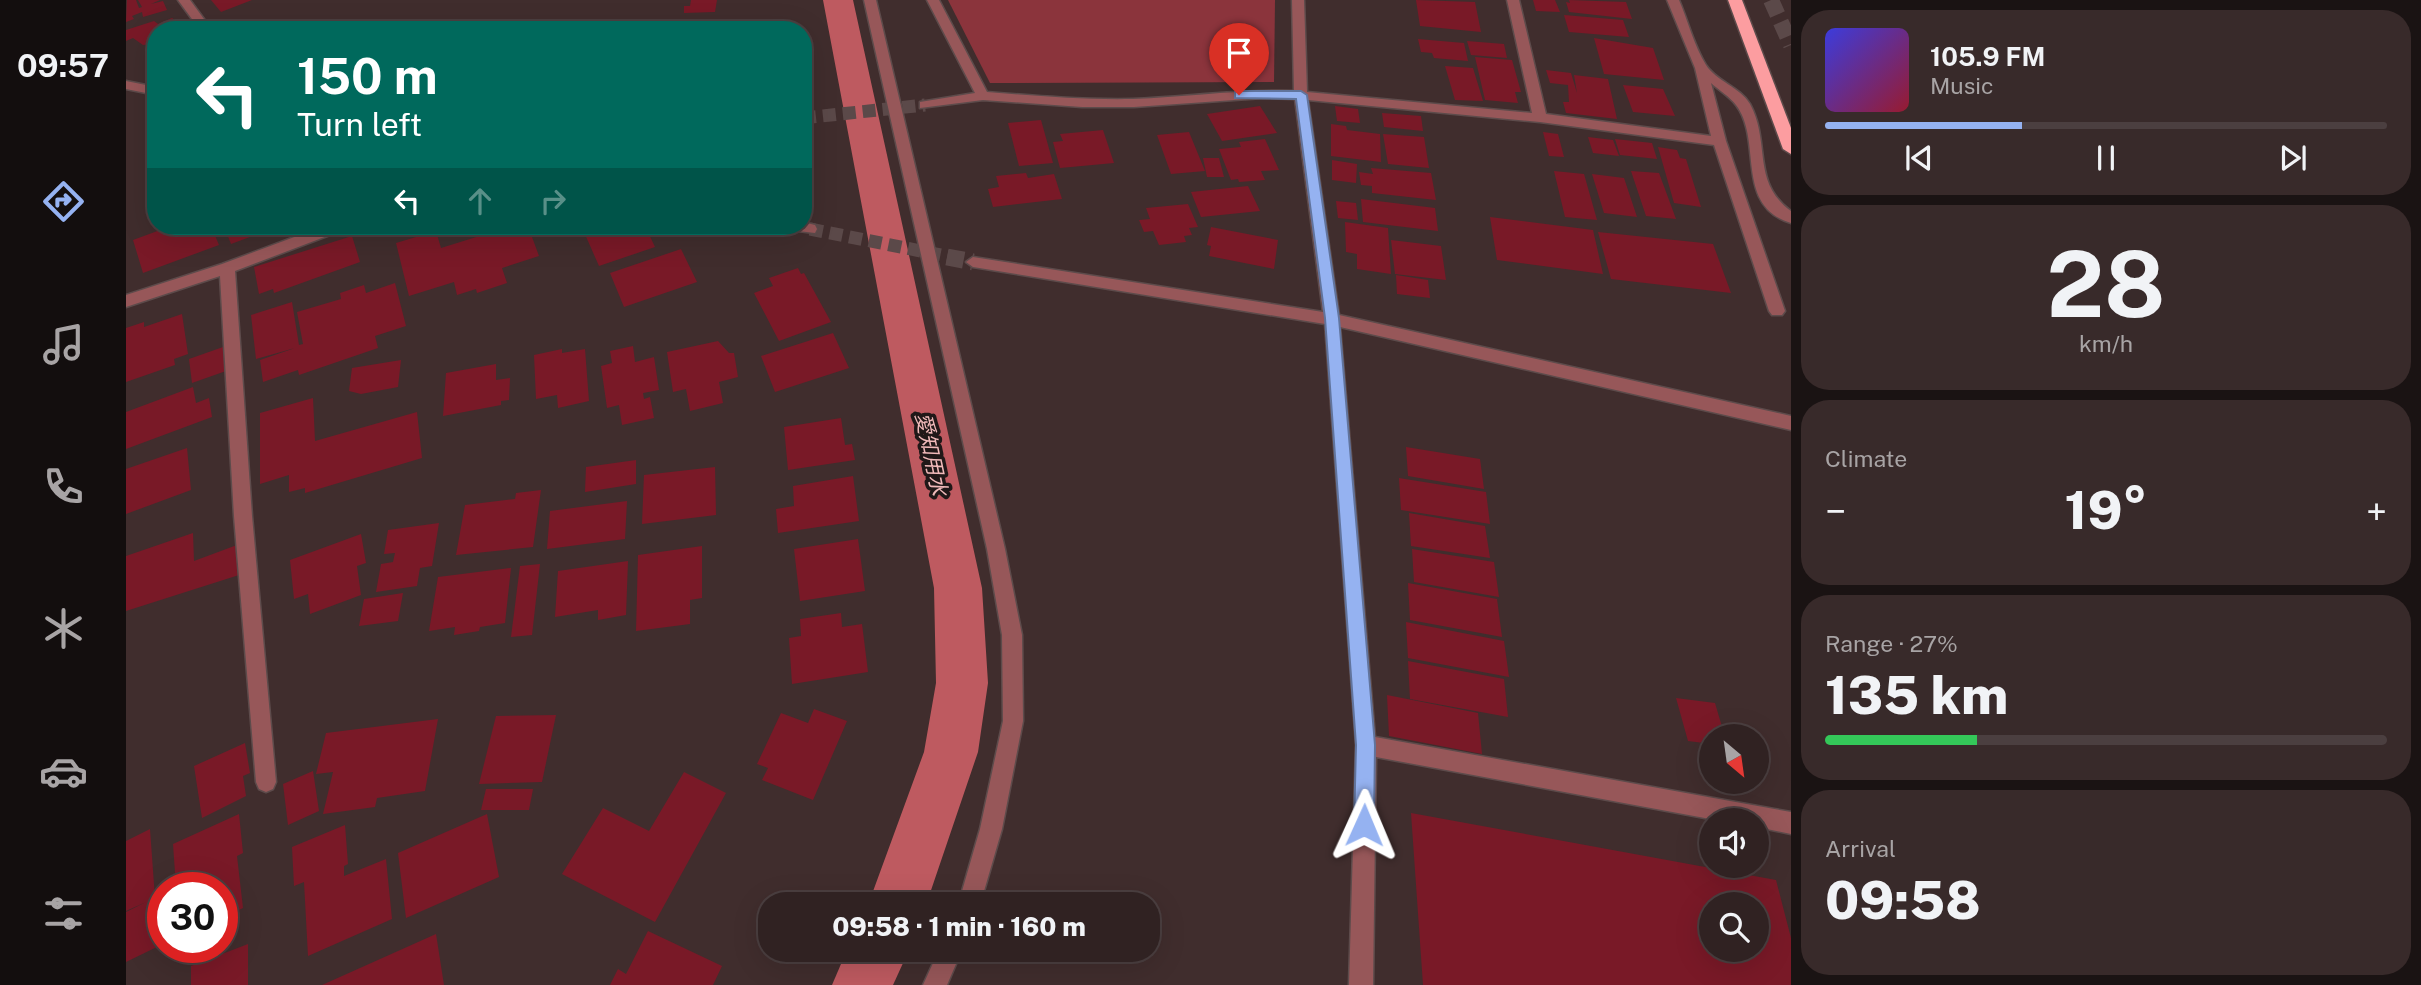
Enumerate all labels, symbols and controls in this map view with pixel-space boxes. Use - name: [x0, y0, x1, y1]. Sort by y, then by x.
- pin: [1209, 23, 1269, 95]
- icon: arrive: [1220, 34, 1258, 72]
- text: 105.9 FM: [1930, 41, 2045, 72]
- text: 09:57: [17, 47, 109, 84]
- text: 150 m: [297, 47, 438, 105]
- icon: left: [182, 49, 273, 140]
- text: Music: [1930, 72, 1994, 99]
- text: Turn left: [297, 106, 422, 143]
- icon: previous: [1900, 139, 1938, 177]
- icon: pause: [2087, 139, 2125, 177]
- icon: next: [2274, 139, 2312, 177]
- icon: directions: [39, 177, 88, 226]
- icon: left: [388, 182, 426, 220]
- icon: ahead: [461, 182, 499, 220]
- icon: right: [534, 182, 572, 220]
- text: 28: [2047, 231, 2165, 337]
- icon: music: [39, 320, 88, 369]
- text: km/h: [2079, 330, 2133, 357]
- water label: 愛知用水: [911, 410, 953, 500]
- text: Climate: [1825, 445, 1907, 472]
- icon: phone: [39, 462, 88, 511]
- text: 19°: [2065, 480, 2147, 541]
- text: −: [1825, 489, 1846, 534]
- text: +: [2366, 489, 2387, 534]
- icon: climate: [39, 604, 88, 653]
- text: Range · 27%: [1825, 630, 1958, 657]
- text: 135 km: [1825, 665, 2008, 726]
- north arrow: [1699, 724, 1769, 794]
- map controls: [1699, 724, 1769, 962]
- icon: car: [39, 747, 88, 796]
- position arrow: [1327, 788, 1401, 862]
- button: sound: [1699, 808, 1769, 878]
- text: Arrival: [1825, 835, 1896, 862]
- text: 09:58: [1825, 870, 1981, 931]
- speed limit sign: 30: [147, 872, 238, 963]
- icon: filters: [39, 889, 88, 938]
- button: search: [1699, 892, 1769, 962]
- text: 09:58 · 1 min · 160 m: [832, 911, 1086, 942]

